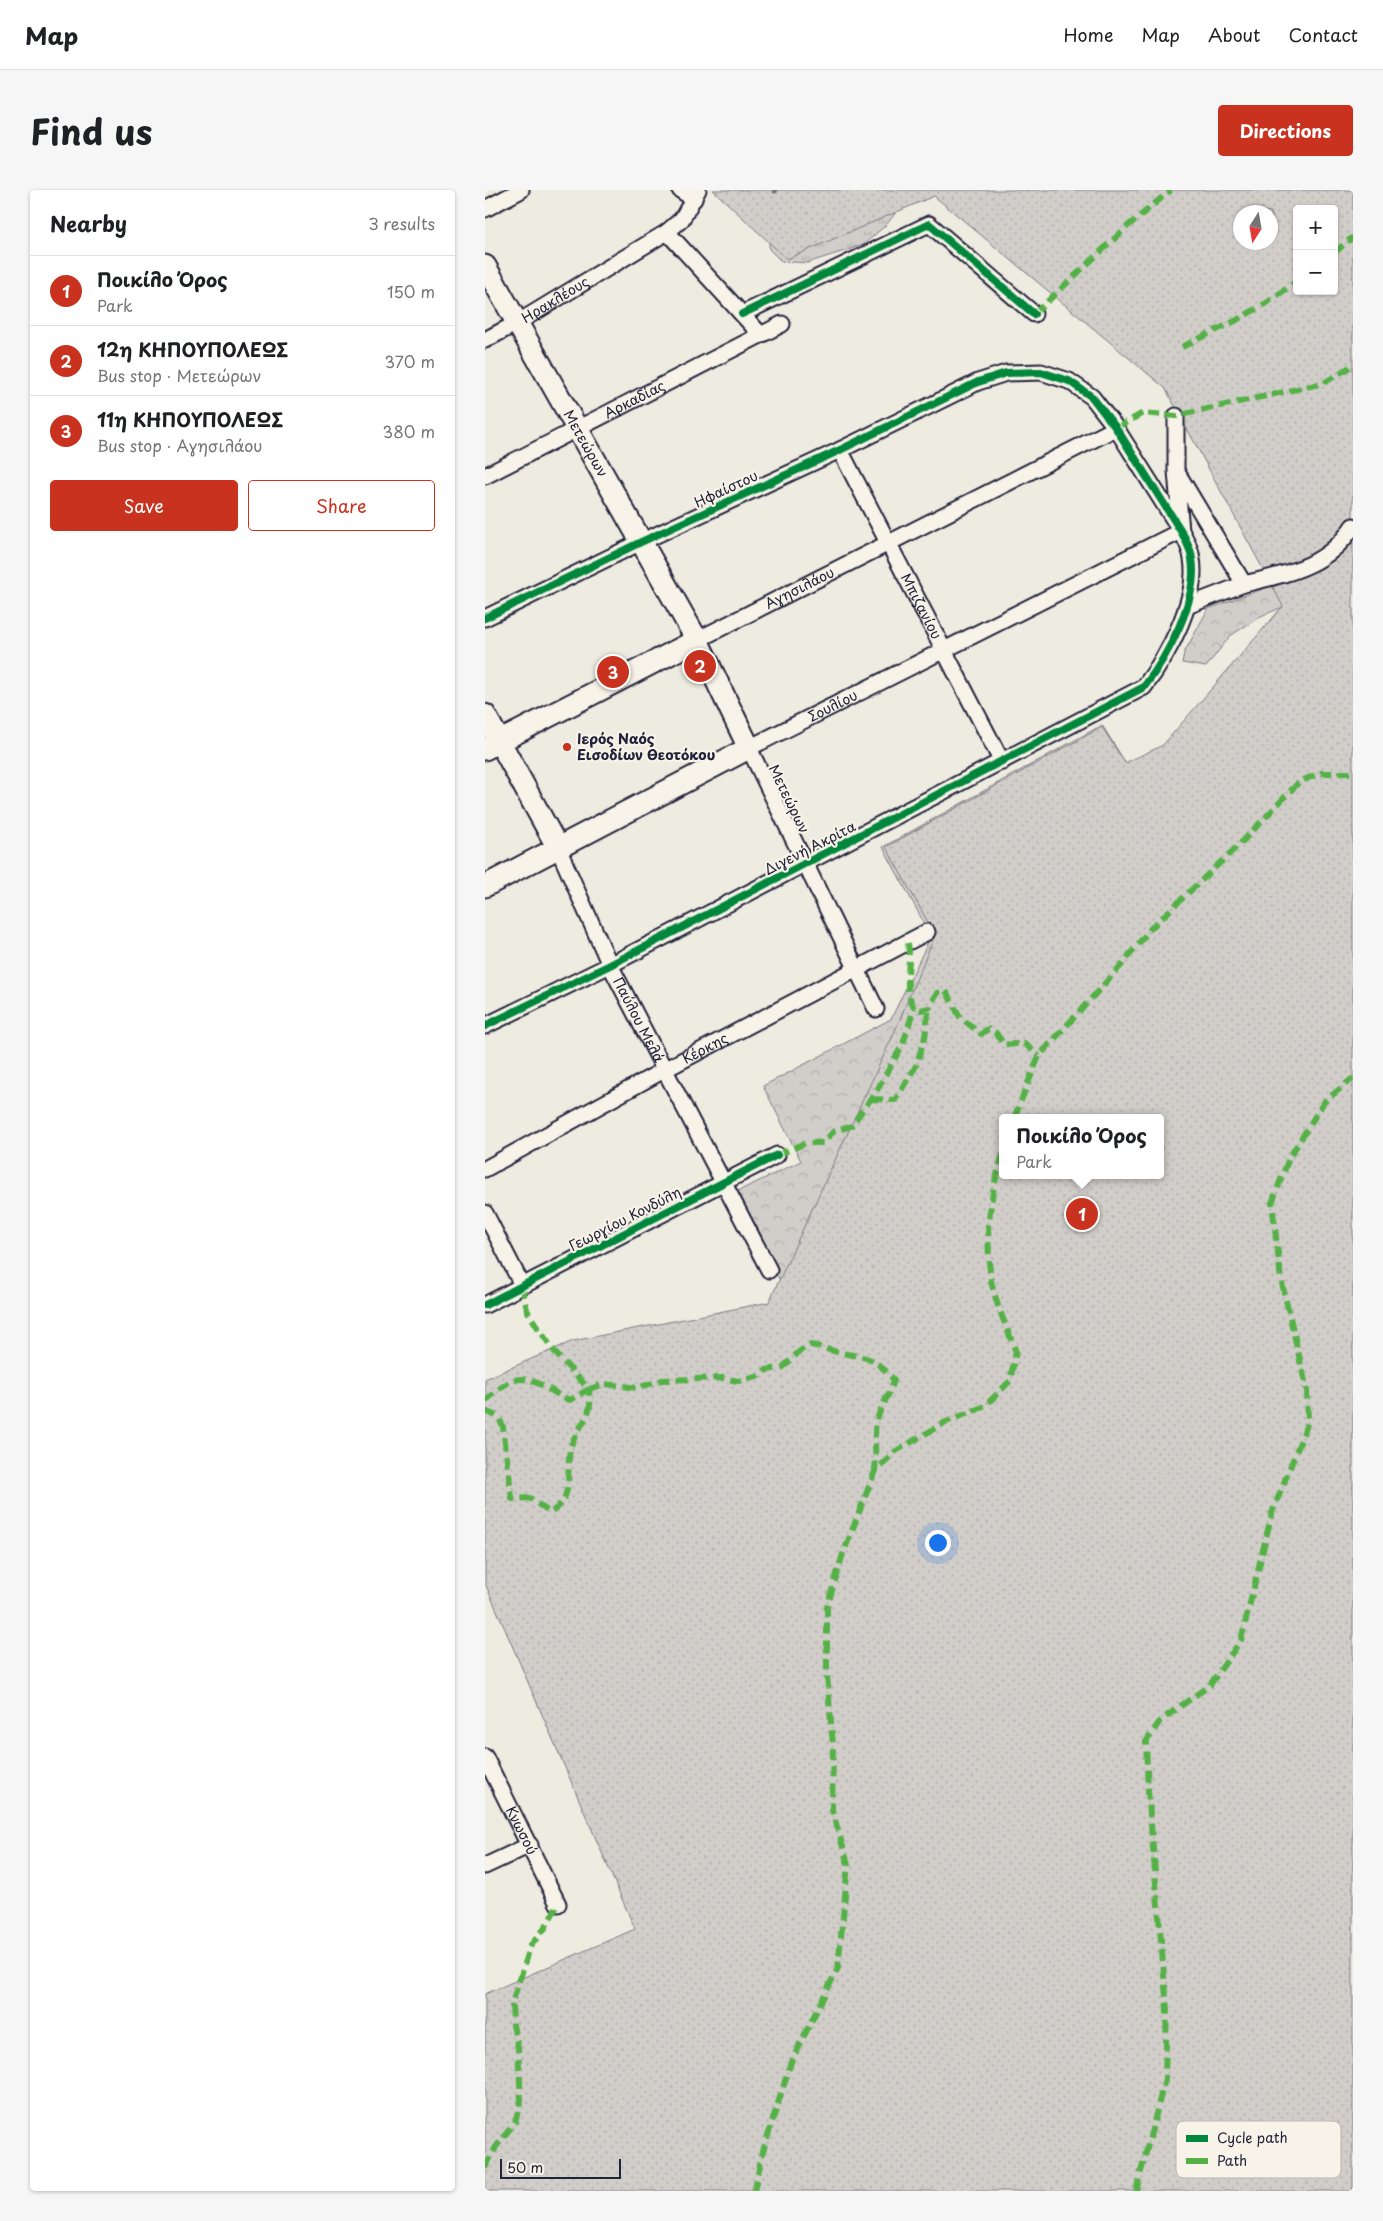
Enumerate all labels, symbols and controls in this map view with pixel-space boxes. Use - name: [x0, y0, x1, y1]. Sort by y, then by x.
- text: Map: [25, 17, 78, 53]
- text: Home: [1063, 21, 1113, 48]
- text: Map: [1141, 21, 1180, 48]
- text: About: [1208, 21, 1260, 48]
- text: Contact: [1288, 21, 1358, 48]
- text: Find us: [30, 104, 152, 157]
- button: Directions: [1218, 105, 1353, 156]
- north arrow: [1233, 205, 1278, 250]
- map controls: [1293, 205, 1338, 295]
- button: +: [1293, 205, 1338, 250]
- text: Nearby: [50, 207, 127, 239]
- text: 3 results: [368, 211, 435, 235]
- button: −: [1293, 250, 1338, 295]
- text: Ποικίλο Όρος: [97, 265, 228, 293]
- street label: Ηρακλέους: [517, 271, 593, 328]
- text: 1: [62, 279, 70, 303]
- text: 150 m: [387, 279, 435, 303]
- text: Park: [97, 293, 133, 317]
- text: 12η ΚΗΠΟΥΠΟΛΕΩΣ: [97, 335, 288, 363]
- text: 2: [60, 349, 72, 373]
- text: 370 m: [385, 349, 435, 373]
- text: Bus stop · Μετεώρων: [97, 363, 261, 387]
- street label: Αρκαδίας: [600, 375, 669, 423]
- text: 11η ΚΗΠΟΥΠΟΛΕΩΣ: [97, 405, 283, 433]
- street label: Μετεώρων: [559, 406, 613, 481]
- text: 3: [61, 419, 71, 443]
- text: 380 m: [383, 419, 435, 443]
- text: Bus stop · Αγησιλάου: [97, 433, 263, 457]
- street label: Ηφαίστου: [691, 465, 761, 512]
- button: Save: [50, 480, 238, 531]
- button: Share: [248, 480, 435, 531]
- street label: Αγησιλάου: [761, 561, 838, 614]
- street label: Μπιζανίου: [896, 569, 947, 643]
- pin: 2: [684, 647, 716, 685]
- pin: 3: [597, 653, 629, 691]
- street label: Σουλίου: [804, 684, 861, 727]
- place label: Ιερός Ναός Εισοδίων Θεοτόκου: [577, 728, 715, 765]
- marker: Ιερός Ναός Εισοδίων Θεοτόκου: [561, 741, 573, 753]
- street label: Μετεώρων: [764, 761, 815, 837]
- street label: Διγενή Ακρίτα: [760, 815, 859, 880]
- street label: Παύλου Μελά: [608, 973, 670, 1066]
- street label: Κέρκης: [678, 1027, 732, 1069]
- popup: [999, 1114, 1164, 1179]
- text: Ποικίλο Όρος: [1016, 1121, 1147, 1149]
- text: Park: [1016, 1149, 1052, 1173]
- street label: Γεωργίου Κονδύλη: [565, 1181, 685, 1256]
- pin: 1: [1066, 1195, 1098, 1233]
- your location: [925, 1530, 951, 1556]
- street label: Κνωσού: [501, 1802, 543, 1858]
- legend: [1176, 2121, 1341, 2178]
- text: Cycle path: [1217, 2127, 1288, 2148]
- text: Path: [1217, 2150, 1247, 2171]
- scale bar: [500, 2156, 621, 2179]
- text: 50 m: [507, 2157, 543, 2178]

